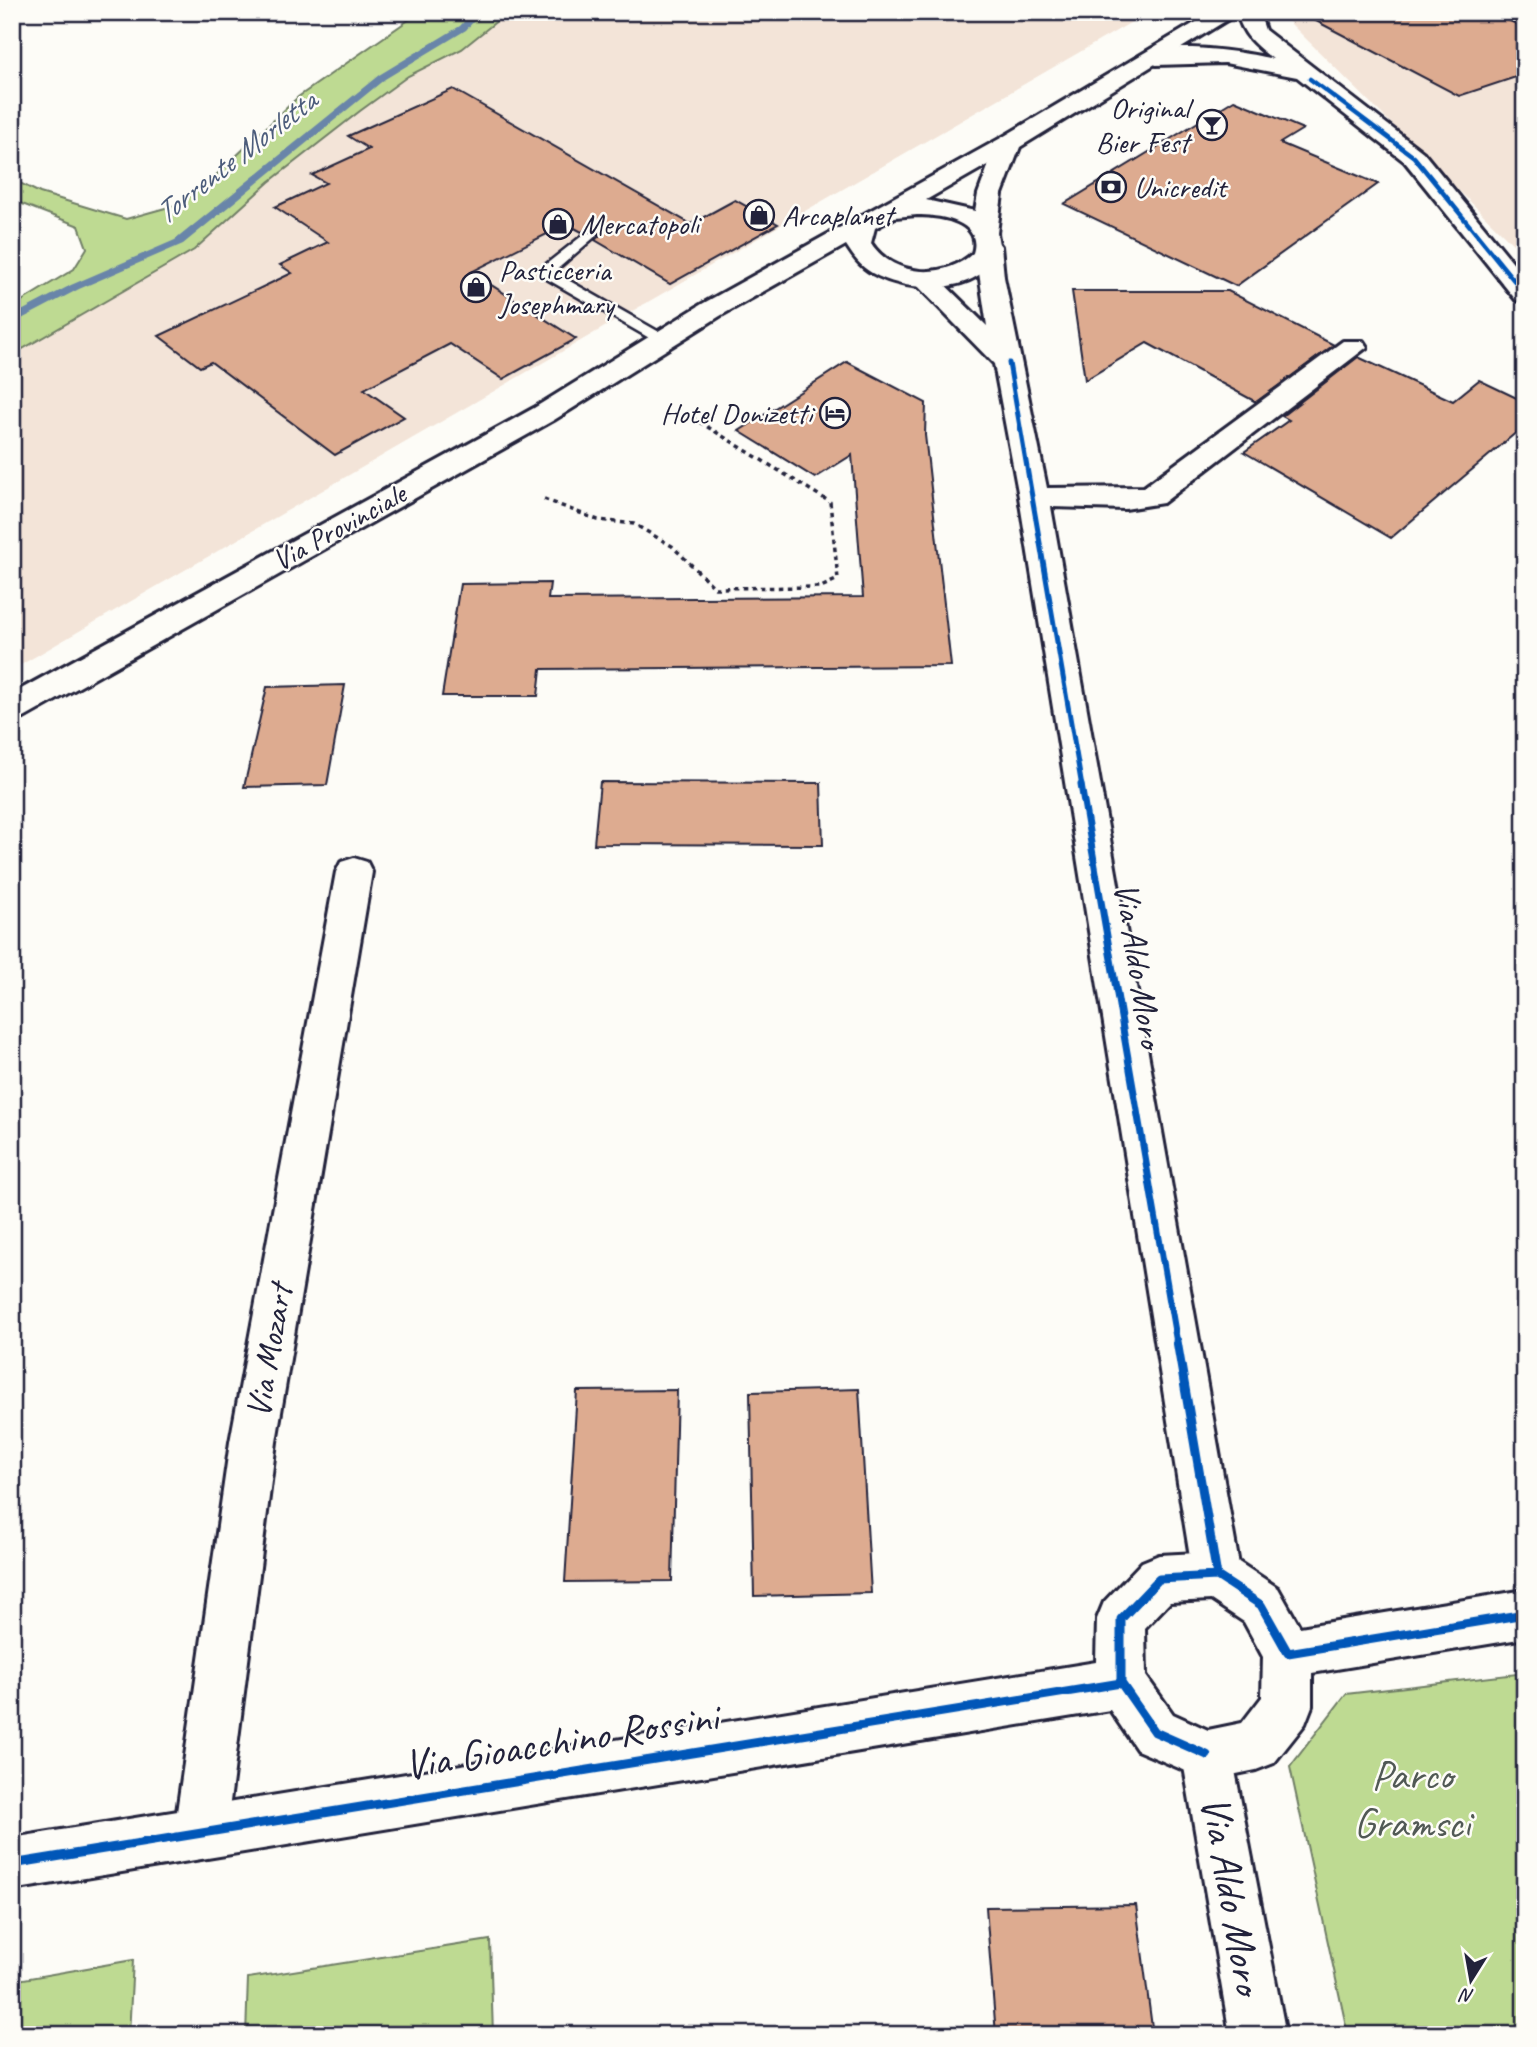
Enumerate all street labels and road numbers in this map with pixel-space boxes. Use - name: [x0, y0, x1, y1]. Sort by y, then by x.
- street label: Via Provinciale: [266, 474, 414, 579]
- street label: Via Aldo Moro: [1104, 879, 1175, 1054]
- street label: Via Mozart: [235, 1277, 304, 1421]
- street label: Via Gioacchino Rossini: [401, 1689, 727, 1792]
- street label: Via Aldo Moro: [1189, 1792, 1276, 2002]

